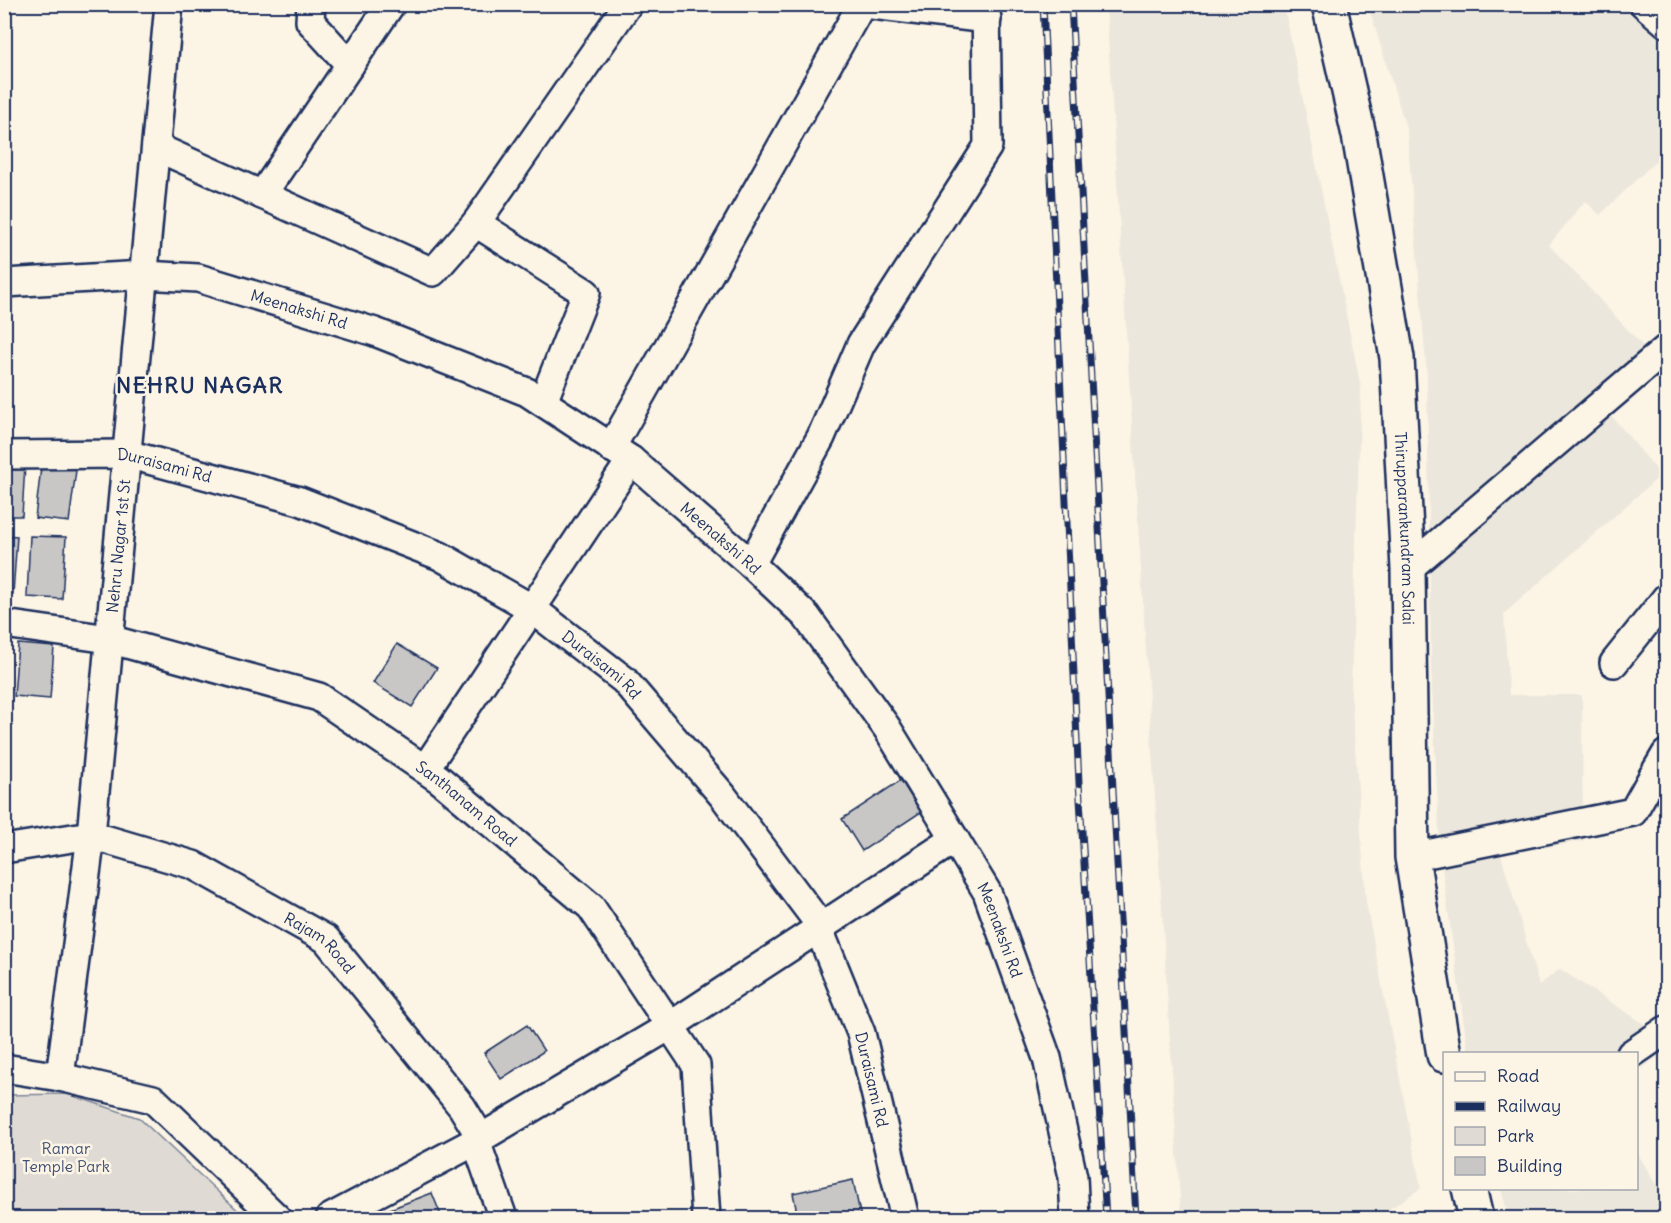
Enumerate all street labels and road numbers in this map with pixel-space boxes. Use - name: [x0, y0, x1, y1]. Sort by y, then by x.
- street label: Meenakshi Rd: [248, 285, 350, 333]
- street label: Thirupparankundram Salai: [1391, 431, 1419, 625]
- street label: Duraisami Rd: [117, 444, 214, 487]
- street label: Nehru Nagar 1st St: [102, 478, 134, 614]
- street label: Meenakshi Rd: [677, 498, 765, 578]
- street label: Duraisami Rd: [558, 626, 646, 703]
- street label: Santhanam Road: [412, 756, 521, 850]
- street label: Meenakshi Rd: [973, 878, 1027, 980]
- street label: Rajam Road: [281, 908, 360, 977]
- street label: Duraisami Rd: [851, 1030, 893, 1129]

